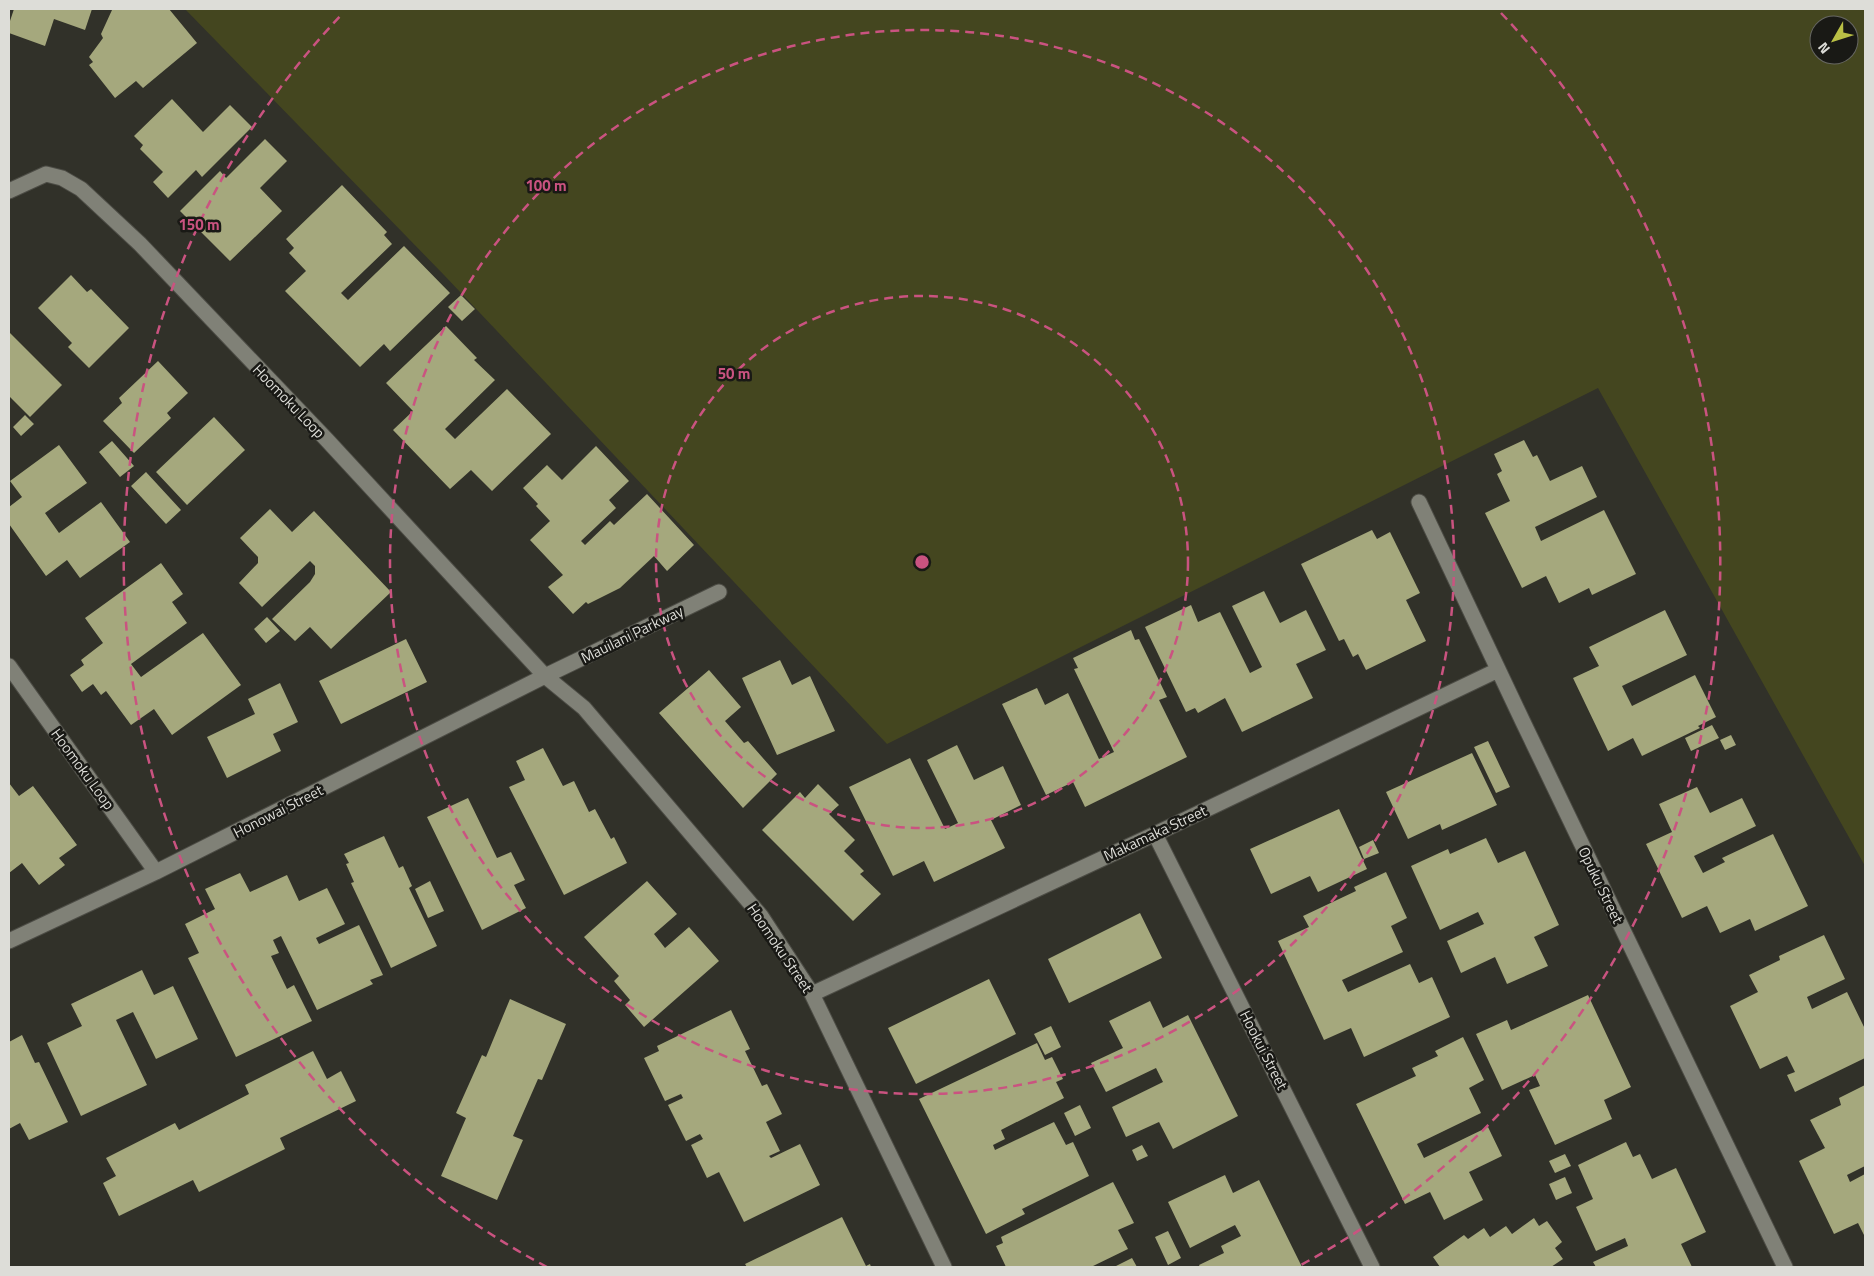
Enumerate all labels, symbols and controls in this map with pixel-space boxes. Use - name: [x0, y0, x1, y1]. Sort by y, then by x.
- north arrow: [1809, 15, 1859, 65]
- text: N: [1812, 38, 1835, 59]
- text: 100 m: [525, 174, 567, 197]
- text: 150 m: [178, 213, 220, 236]
- street label: Hoomoku Loop: [248, 359, 331, 443]
- text: 50 m: [718, 362, 750, 385]
- centre of rings: [913, 553, 931, 571]
- street label: Mauilani Parkway: [577, 599, 687, 669]
- street label: Hoomoku Loop: [46, 724, 120, 815]
- street label: Honowai Street: [229, 778, 328, 843]
- street label: Makamaka Street: [1100, 799, 1211, 867]
- street label: Opuku Street: [1572, 843, 1630, 928]
- street label: Hoomoku Street: [742, 899, 819, 998]
- street label: Hookui Street: [1234, 1006, 1294, 1094]

